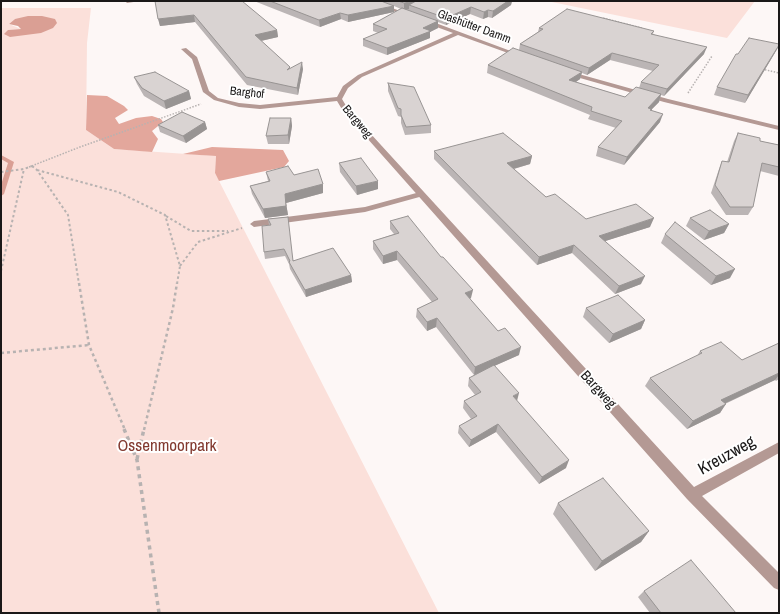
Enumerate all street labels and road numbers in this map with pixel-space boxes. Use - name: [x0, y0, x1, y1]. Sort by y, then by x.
- street label: Glashütter Damm: [435, 7, 513, 47]
- street label: Barghof: [229, 84, 265, 102]
- street label: Bargweg: [339, 102, 375, 142]
- street label: Bargweg: [577, 368, 619, 412]
- street label: Kreuzweg: [695, 432, 759, 480]

